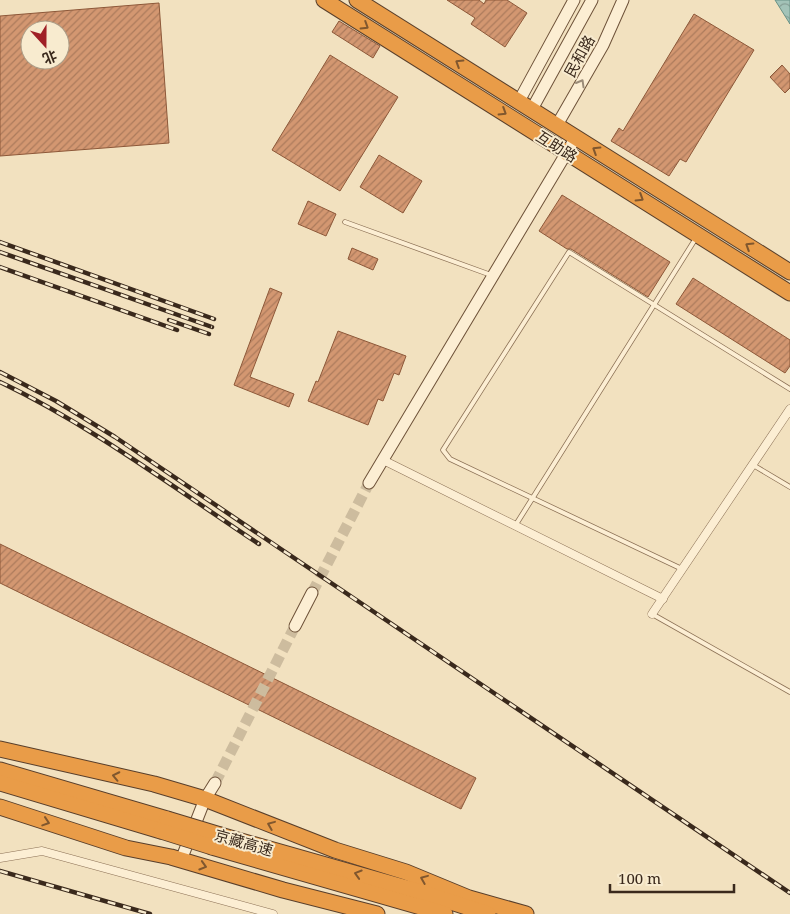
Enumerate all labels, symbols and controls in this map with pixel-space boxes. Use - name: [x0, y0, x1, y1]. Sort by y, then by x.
- one-way arrow: [360, 19, 369, 29]
- north arrow: [20, 20, 70, 70]
- street label: 民和路: [559, 31, 599, 81]
- text: 北: [40, 46, 60, 69]
- one-way arrow: [455, 60, 464, 70]
- one-way arrow: [575, 79, 585, 88]
- one-way arrow: [497, 105, 506, 115]
- street label: 互助路: [533, 126, 581, 166]
- one-way arrow: [593, 147, 602, 157]
- one-way arrow: [635, 192, 644, 202]
- one-way arrow: [745, 243, 754, 252]
- one-way arrow: [112, 771, 121, 781]
- one-way arrow: [42, 816, 50, 826]
- one-way arrow: [267, 821, 276, 832]
- street label: 京藏高速: [212, 824, 276, 860]
- one-way arrow: [198, 861, 206, 871]
- scale bar: [610, 862, 734, 894]
- text: 100 m: [618, 868, 661, 888]
- one-way arrow: [354, 870, 362, 880]
- one-way arrow: [420, 875, 429, 886]

